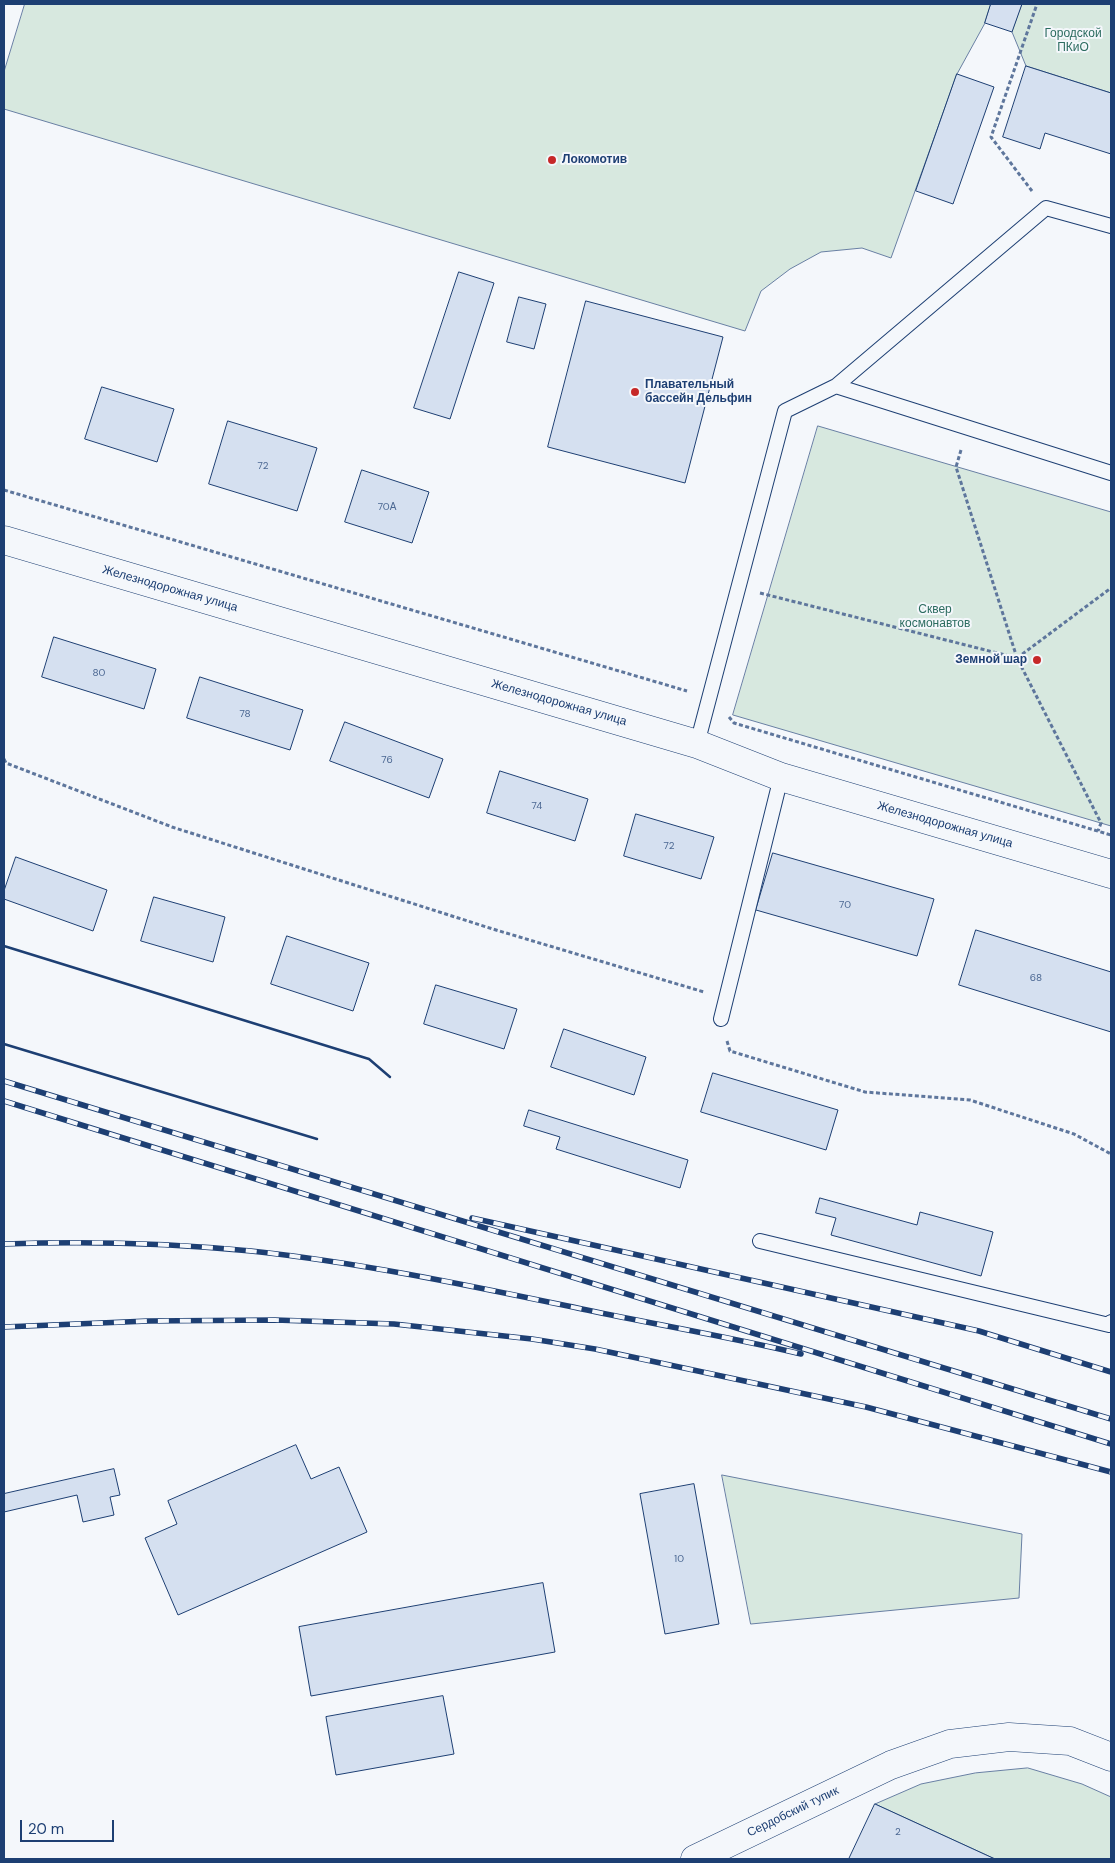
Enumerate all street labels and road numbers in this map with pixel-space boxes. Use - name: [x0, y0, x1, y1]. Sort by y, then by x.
- street label: Железнодорожная улица: [101, 563, 239, 615]
- street label: Железнодорожная улица: [490, 677, 628, 729]
- street label: Железнодорожная улица: [876, 799, 1014, 851]
- street label: Сердобский тупик: [745, 1784, 841, 1840]

